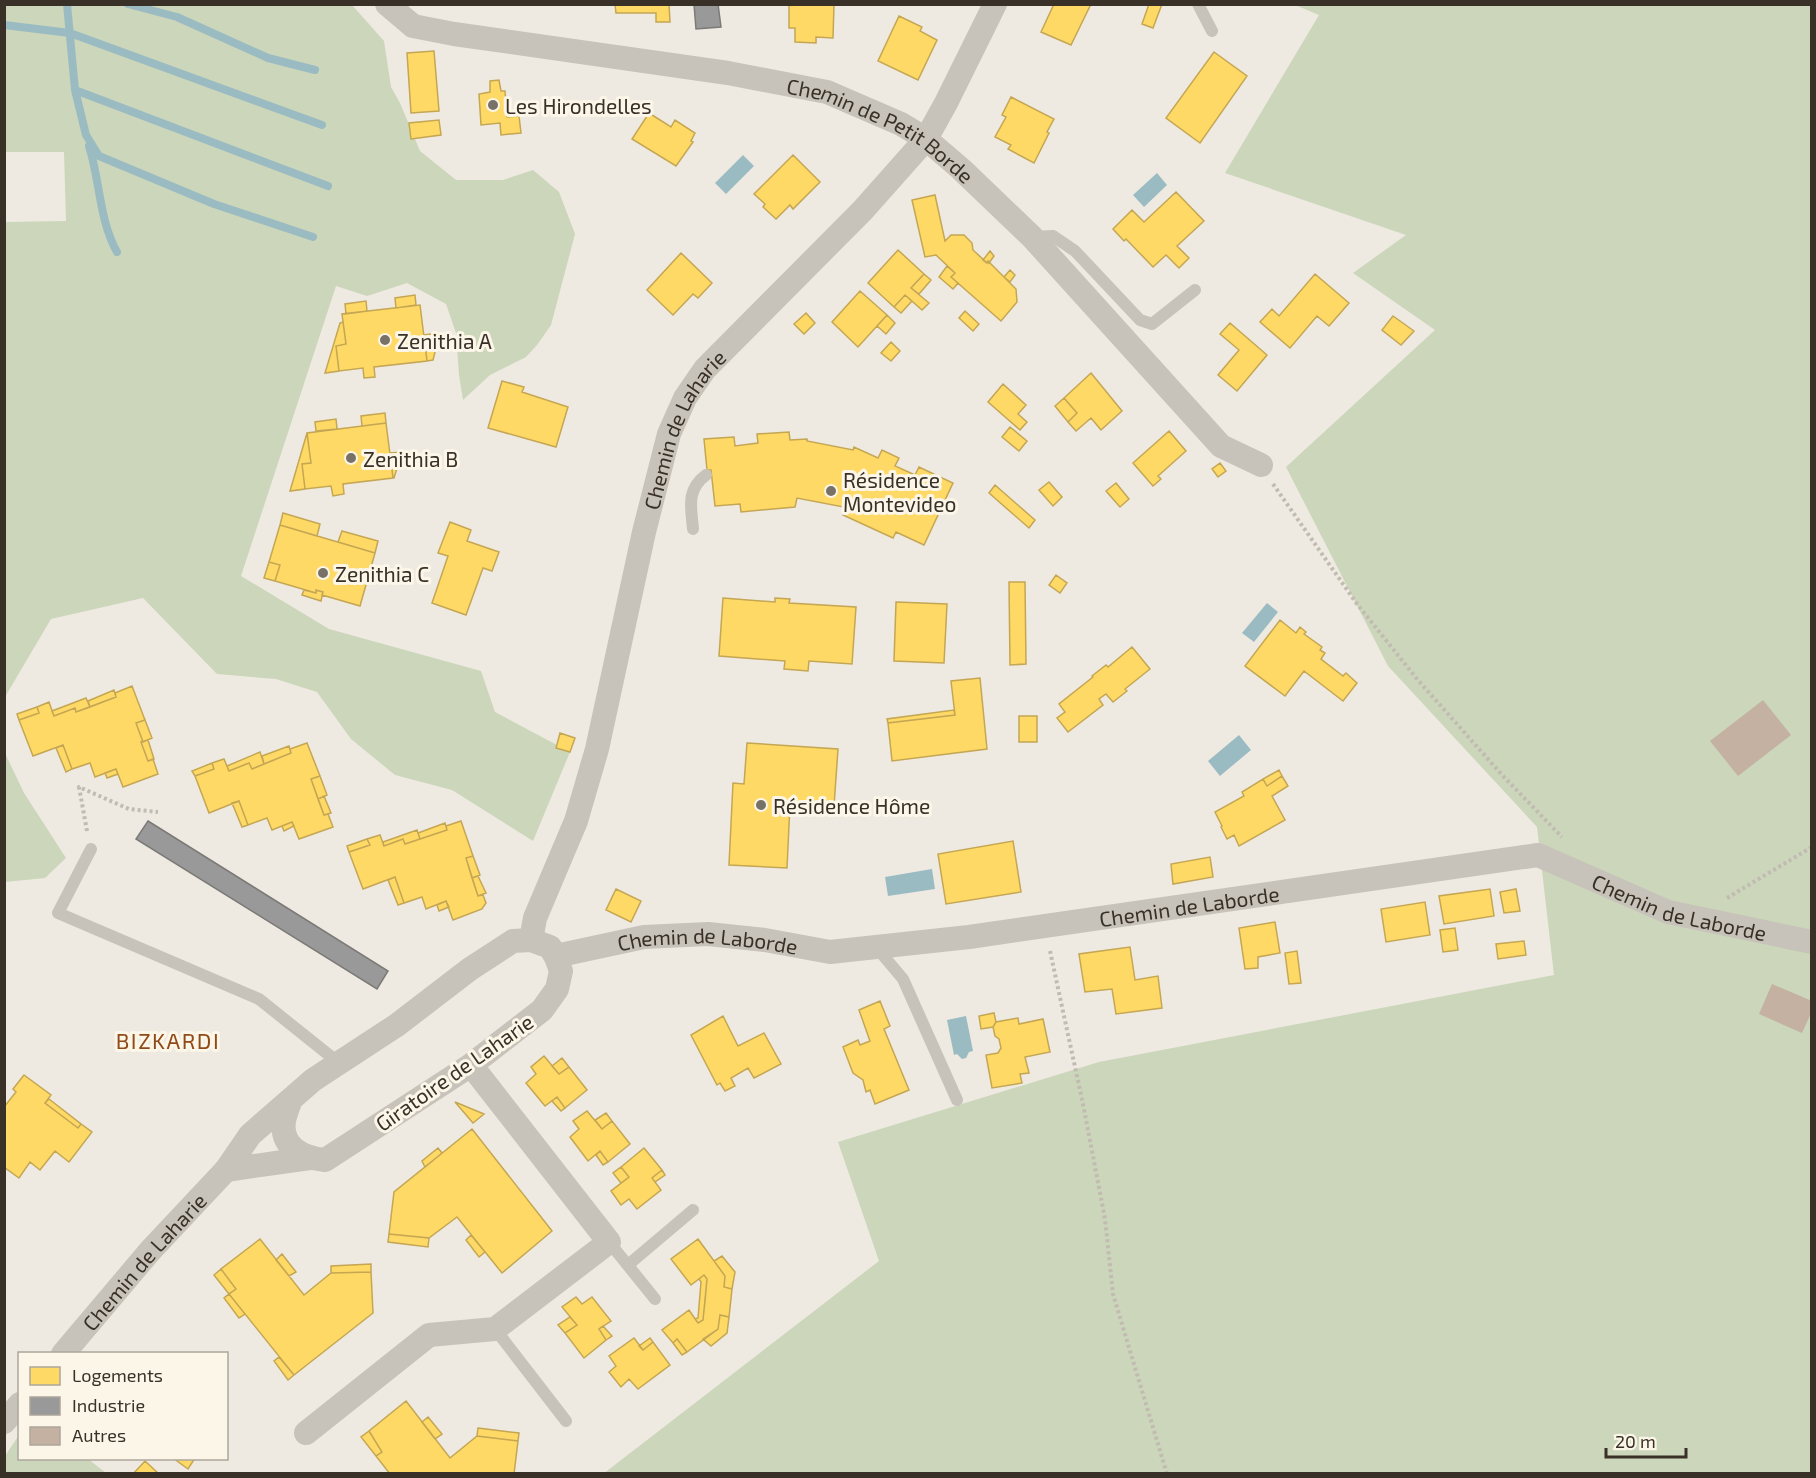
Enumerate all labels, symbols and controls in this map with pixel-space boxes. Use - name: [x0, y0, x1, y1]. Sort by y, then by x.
- street label: Chemin de Petit Borde: [785, 72, 980, 188]
- place label: Les Hirondelles: [505, 93, 652, 118]
- marker: Les Hirondelles: [486, 98, 500, 112]
- place label: Zenithia A: [397, 328, 492, 353]
- marker: Zenithia A: [378, 333, 392, 347]
- street label: Chemin de Laharie: [638, 344, 730, 512]
- place label: Zenithia B: [363, 446, 458, 471]
- marker: Zenithia B: [344, 451, 358, 465]
- place label: Résidence Montevideo: [843, 467, 956, 516]
- marker: Résidence Montevideo: [824, 484, 838, 498]
- place label: Zenithia C: [335, 561, 429, 586]
- marker: Zenithia C: [316, 566, 330, 580]
- place label: Résidence Hôme: [773, 793, 930, 818]
- marker: Résidence Hôme: [754, 798, 768, 812]
- street label: Chemin de Laborde: [1589, 868, 1769, 945]
- street label: Chemin de Laborde: [1097, 880, 1281, 931]
- street label: Chemin de Laborde: [615, 921, 800, 958]
- street label: Giratoire de Laharie: [370, 1008, 538, 1136]
- district label: BIZKARDI: [116, 1027, 220, 1053]
- street label: Chemin de Laharie: [76, 1187, 211, 1335]
- legend: [18, 1352, 228, 1460]
- text: Logements: [72, 1364, 163, 1386]
- text: Industrie: [72, 1394, 145, 1416]
- scale bar: [1606, 1421, 1686, 1459]
- text: Autres: [72, 1424, 126, 1446]
- text: 20 m: [1615, 1430, 1656, 1452]

